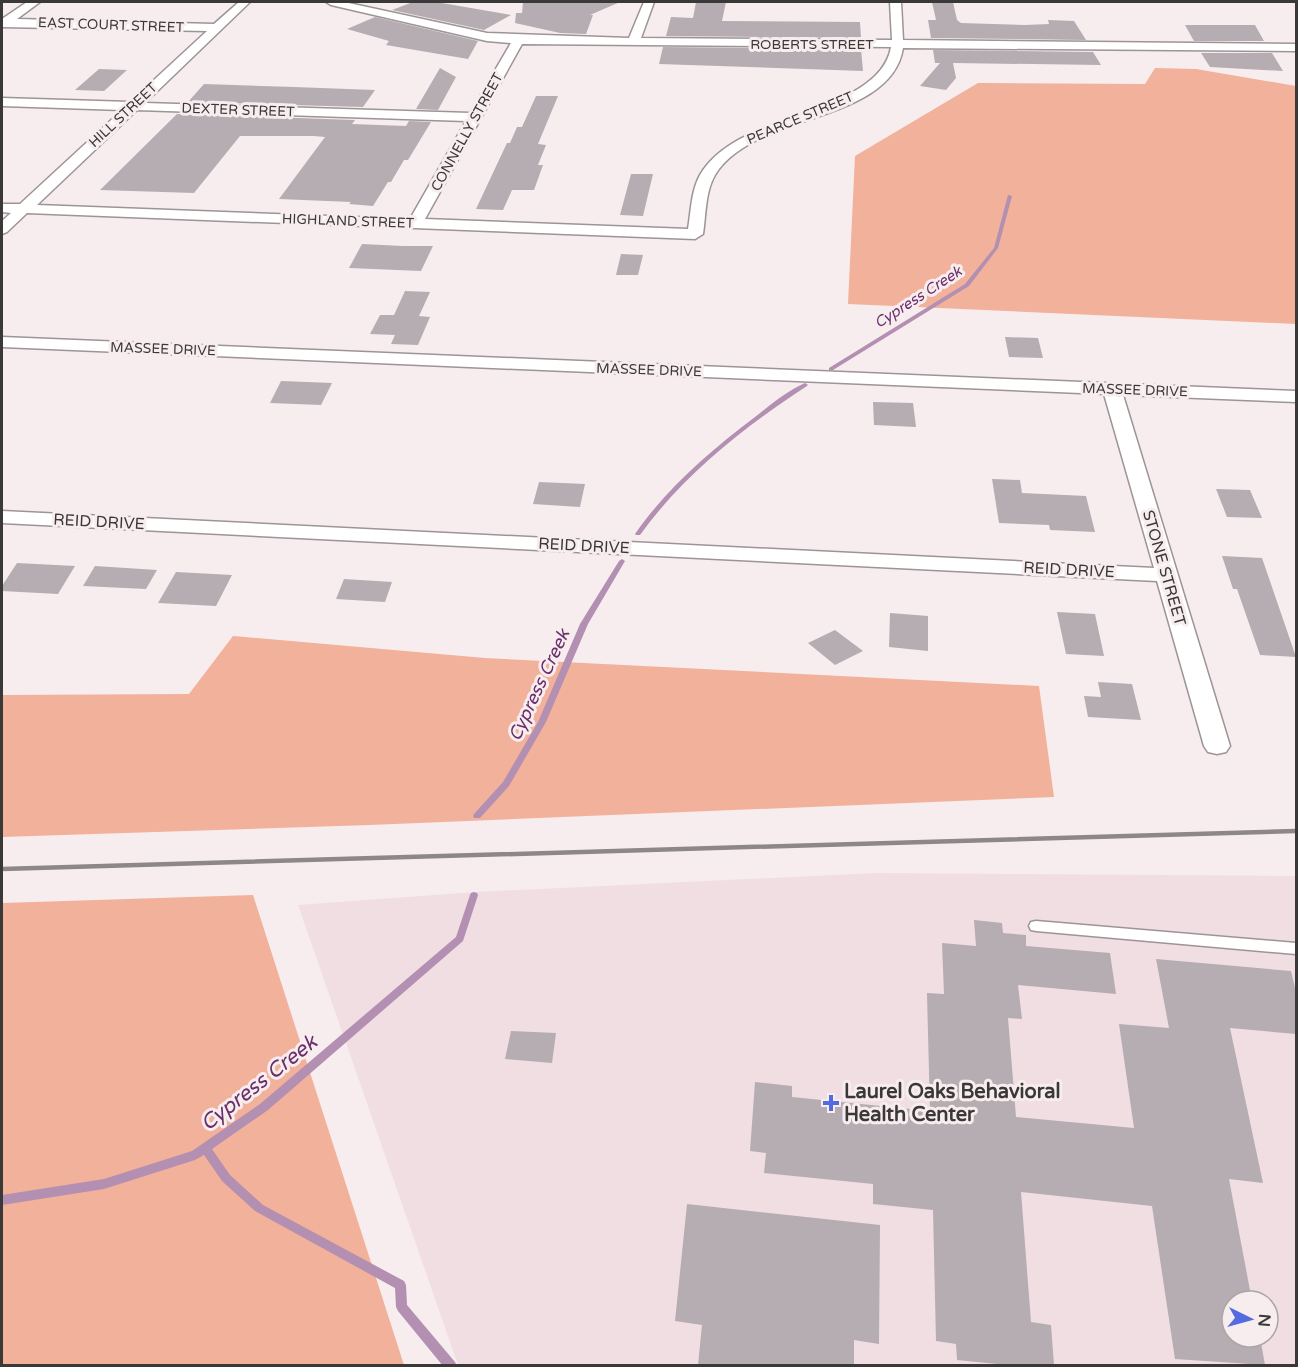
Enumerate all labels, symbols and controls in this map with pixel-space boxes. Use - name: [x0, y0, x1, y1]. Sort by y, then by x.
- street label: EAST COURT STREET: [38, 14, 185, 36]
- street label: ROBERTS STREET: [750, 36, 874, 53]
- street label: CONNELLY STREET: [427, 69, 507, 194]
- street label: HILL STREET: [85, 79, 161, 151]
- street label: PEARCE STREET: [744, 88, 856, 148]
- street label: DEXTER STREET: [181, 100, 295, 120]
- street label: HIGHLAND STREET: [282, 210, 415, 232]
- water label: Cypress Creek: [871, 261, 967, 332]
- street label: MASSEE DRIVE: [110, 339, 216, 359]
- street label: MASSEE DRIVE: [596, 360, 702, 380]
- street label: MASSEE DRIVE: [1082, 380, 1188, 400]
- street label: STONE STREET: [1138, 508, 1190, 628]
- street label: REID DRIVE: [53, 510, 145, 534]
- street label: REID DRIVE: [538, 534, 630, 558]
- street label: REID DRIVE: [1023, 558, 1115, 582]
- water label: Cypress Creek: [504, 625, 575, 744]
- water label: Cypress Creek: [196, 1029, 323, 1136]
- place label: Laurel Oaks Behavioral Health Center: [844, 1080, 1061, 1127]
- marker: Laurel Oaks Behavioral Health Center: [822, 1094, 840, 1112]
- north arrow: [1220, 1289, 1280, 1349]
- text: N: [1253, 1313, 1274, 1327]

